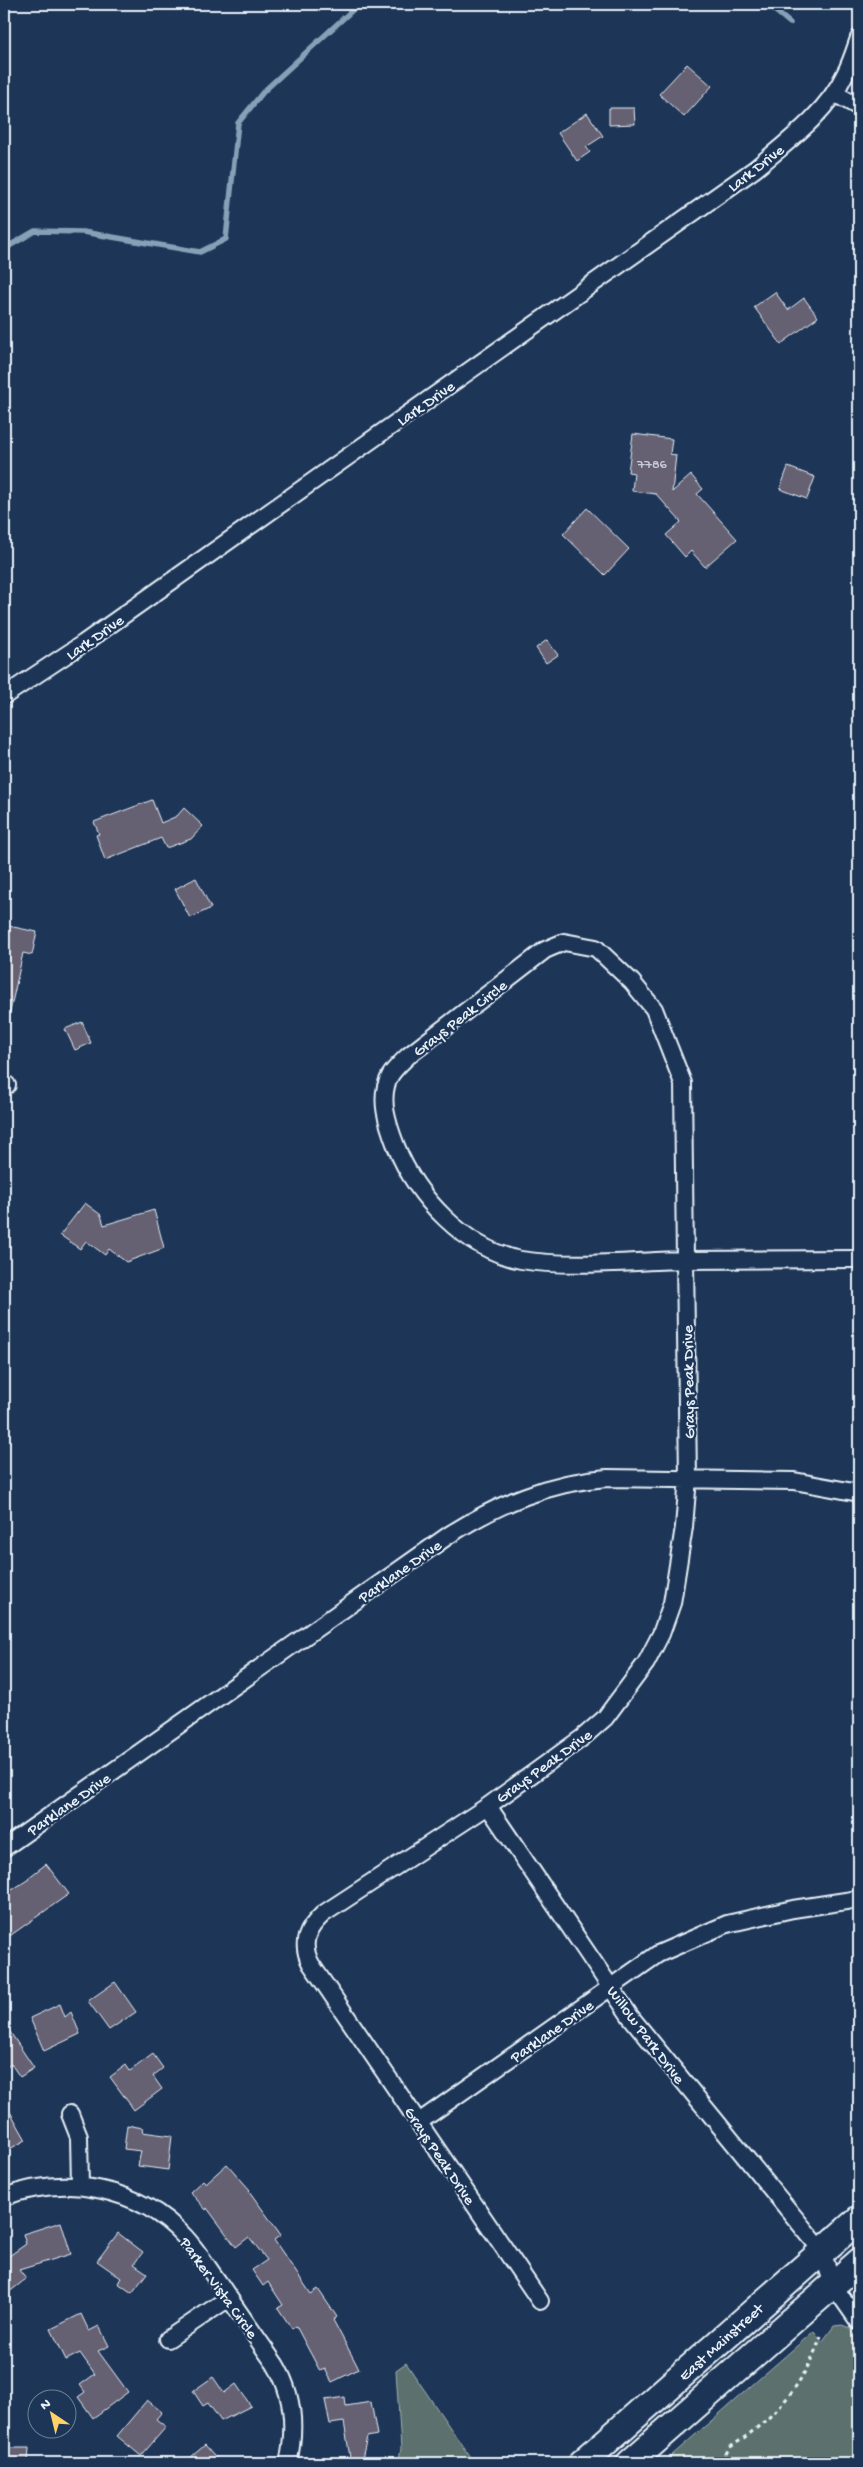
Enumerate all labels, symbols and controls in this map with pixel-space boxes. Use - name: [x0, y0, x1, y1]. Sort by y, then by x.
- street label: Lark Drive: [725, 141, 790, 198]
- street label: Lark Drive: [394, 378, 460, 432]
- house number: 7786: [636, 457, 668, 474]
- street label: Lark Drive: [63, 612, 129, 666]
- street label: Grays Peak Circle: [410, 977, 513, 1062]
- street label: Grays Peak Drive: [680, 1324, 701, 1439]
- street label: Parklane Drive: [355, 1537, 447, 1609]
- street label: Grays Peak Drive: [493, 1726, 597, 1809]
- street label: Parklane Drive: [24, 1770, 116, 1842]
- street label: Willow Park Drive: [601, 1983, 688, 2089]
- street label: Parklane Drive: [507, 1997, 599, 2069]
- street label: Grays Peak Drive: [398, 2104, 478, 2210]
- street label: Parker Vista Circle: [173, 2234, 261, 2344]
- street label: East Mainstreet: [676, 2300, 770, 2387]
- north arrow: [28, 2390, 78, 2440]
- text: N: [37, 2396, 55, 2415]

